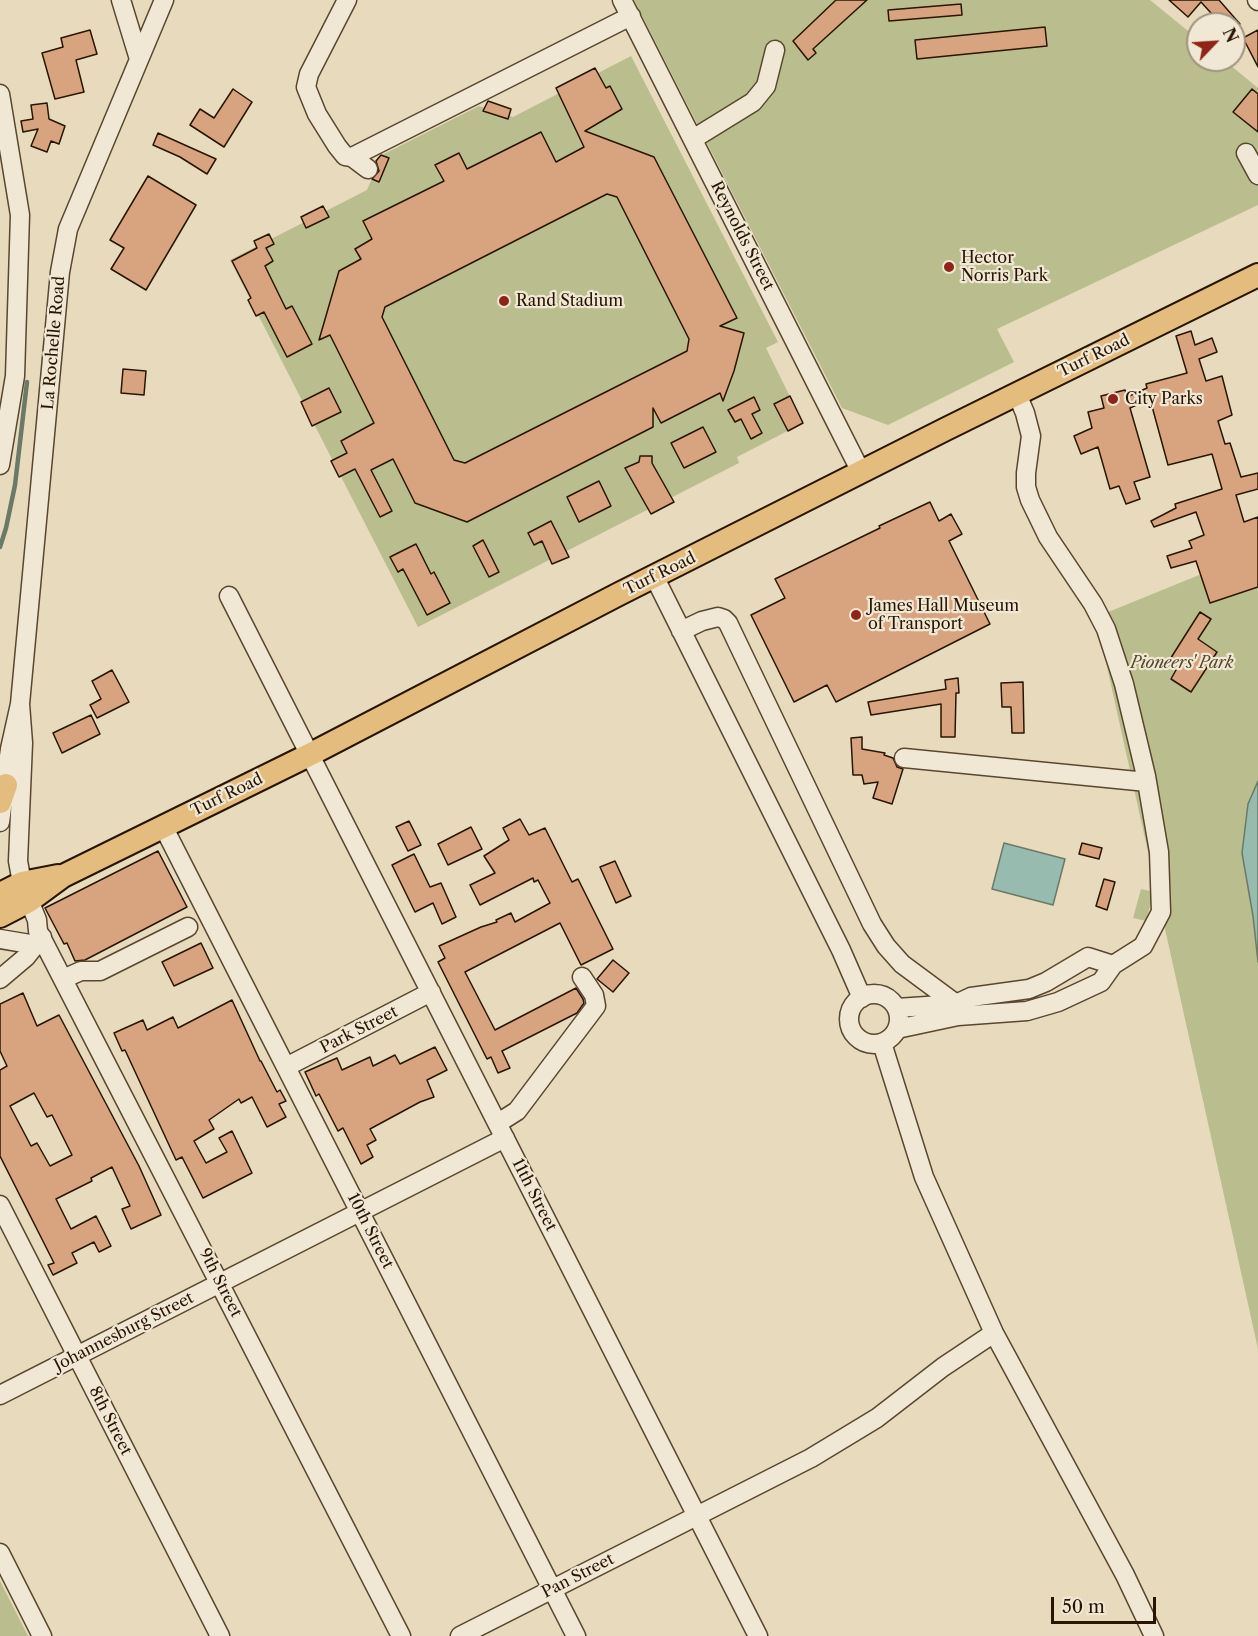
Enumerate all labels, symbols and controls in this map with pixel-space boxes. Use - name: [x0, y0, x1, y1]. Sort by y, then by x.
- north arrow: [1186, 12, 1246, 72]
- text: N: [1218, 25, 1243, 46]
- street label: Reynolds Street: [706, 178, 778, 294]
- place label: Hector Norris Park: [961, 248, 1048, 286]
- marker: Hector Norris Park: [942, 260, 956, 274]
- street label: La Rochelle Road: [39, 275, 69, 411]
- place label: Rand Stadium: [516, 291, 623, 311]
- marker: Rand Stadium: [497, 294, 511, 308]
- street label: Turf Road: [1055, 330, 1133, 382]
- place label: City Parks: [1125, 389, 1203, 409]
- marker: City Parks: [1106, 392, 1120, 406]
- street label: Turf Road: [621, 548, 699, 600]
- place label: James Hall Museum of Transport: [868, 596, 1019, 634]
- marker: James Hall Museum of Transport: [849, 608, 863, 622]
- park label: Pioneers' Park: [1131, 653, 1233, 673]
- street label: Turf Road: [188, 769, 266, 821]
- street label: Park Street: [317, 1002, 401, 1058]
- street label: 11th Street: [508, 1156, 560, 1234]
- street label: 10th Street: [343, 1190, 397, 1272]
- street label: 9th Street: [194, 1245, 246, 1321]
- street label: Johannesburg Street: [51, 1289, 197, 1375]
- street label: 8th Street: [84, 1383, 136, 1459]
- street label: Pan Street: [539, 1550, 617, 1602]
- scale bar: [1054, 1585, 1159, 1623]
- text: 50 m: [1062, 1596, 1105, 1618]

